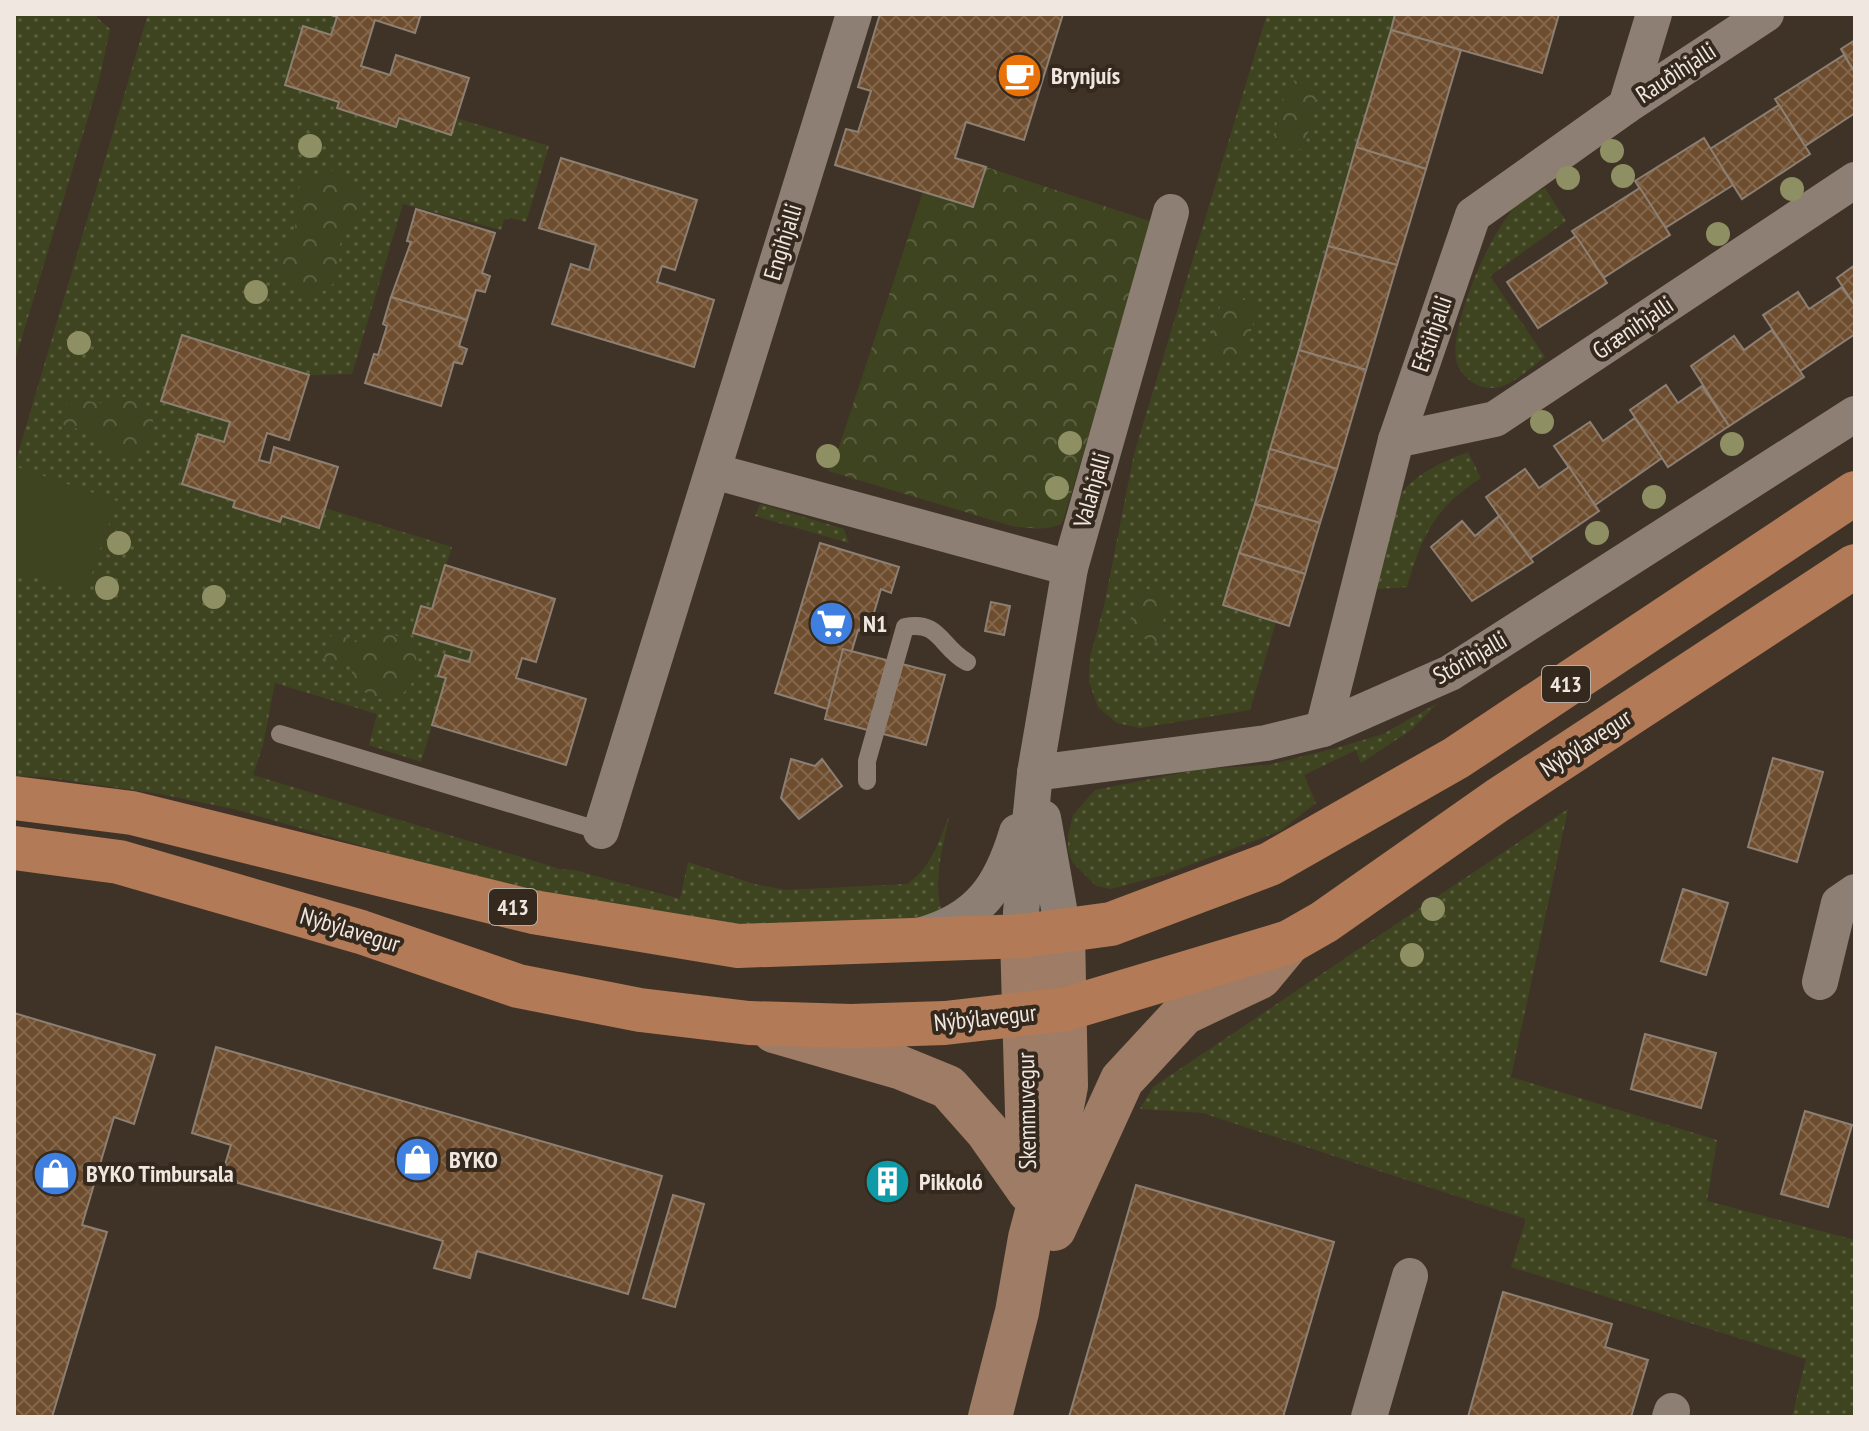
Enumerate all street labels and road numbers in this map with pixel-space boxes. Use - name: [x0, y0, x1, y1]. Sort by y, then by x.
- street label: Rauðihjalli: [1630, 35, 1722, 110]
- street label: Engihjalli: [756, 200, 809, 284]
- street label: Grænihjalli: [1586, 289, 1679, 366]
- street label: Efstihjalli: [1404, 292, 1459, 376]
- street label: Valahjalli: [1066, 449, 1117, 532]
- street label: Stórihjalli: [1427, 624, 1512, 691]
- road number: 413: [1542, 666, 1590, 702]
- street label: Nýbýlavegur: [1534, 701, 1638, 784]
- road number: 413: [489, 889, 537, 925]
- street label: Nýbýlavegur: [296, 900, 404, 959]
- street label: Nýbýlavegur: [932, 997, 1038, 1038]
- street label: Skemmuvegur: [1010, 1052, 1043, 1170]

